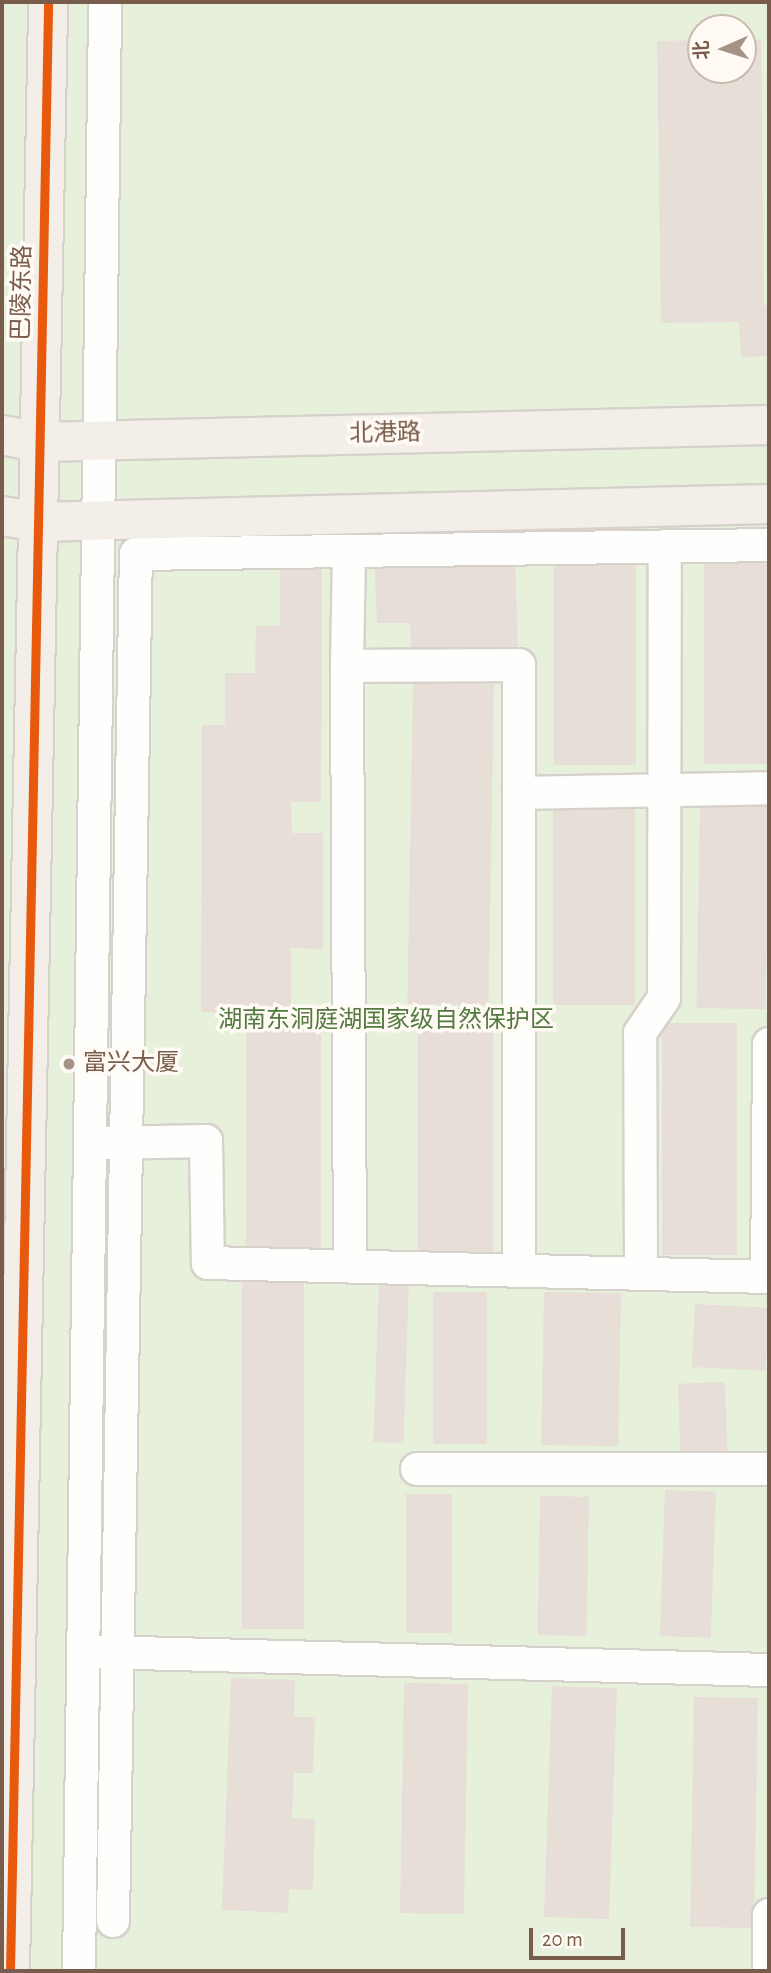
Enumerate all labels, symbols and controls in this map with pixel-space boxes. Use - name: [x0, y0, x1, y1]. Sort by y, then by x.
- north arrow: [687, 14, 757, 84]
- text: 北: [693, 40, 713, 60]
- street label: 巴陵东路: [8, 245, 38, 341]
- street label: 北港路: [349, 419, 421, 449]
- park label: 湖南东洞庭湖国家级自然保护区: [218, 1007, 554, 1035]
- place label: 富兴大厦: [83, 1050, 179, 1078]
- marker: 富兴大厦: [61, 1056, 77, 1072]
- scale bar: [533, 1913, 629, 1957]
- text: 20 m: [542, 1929, 583, 1950]

